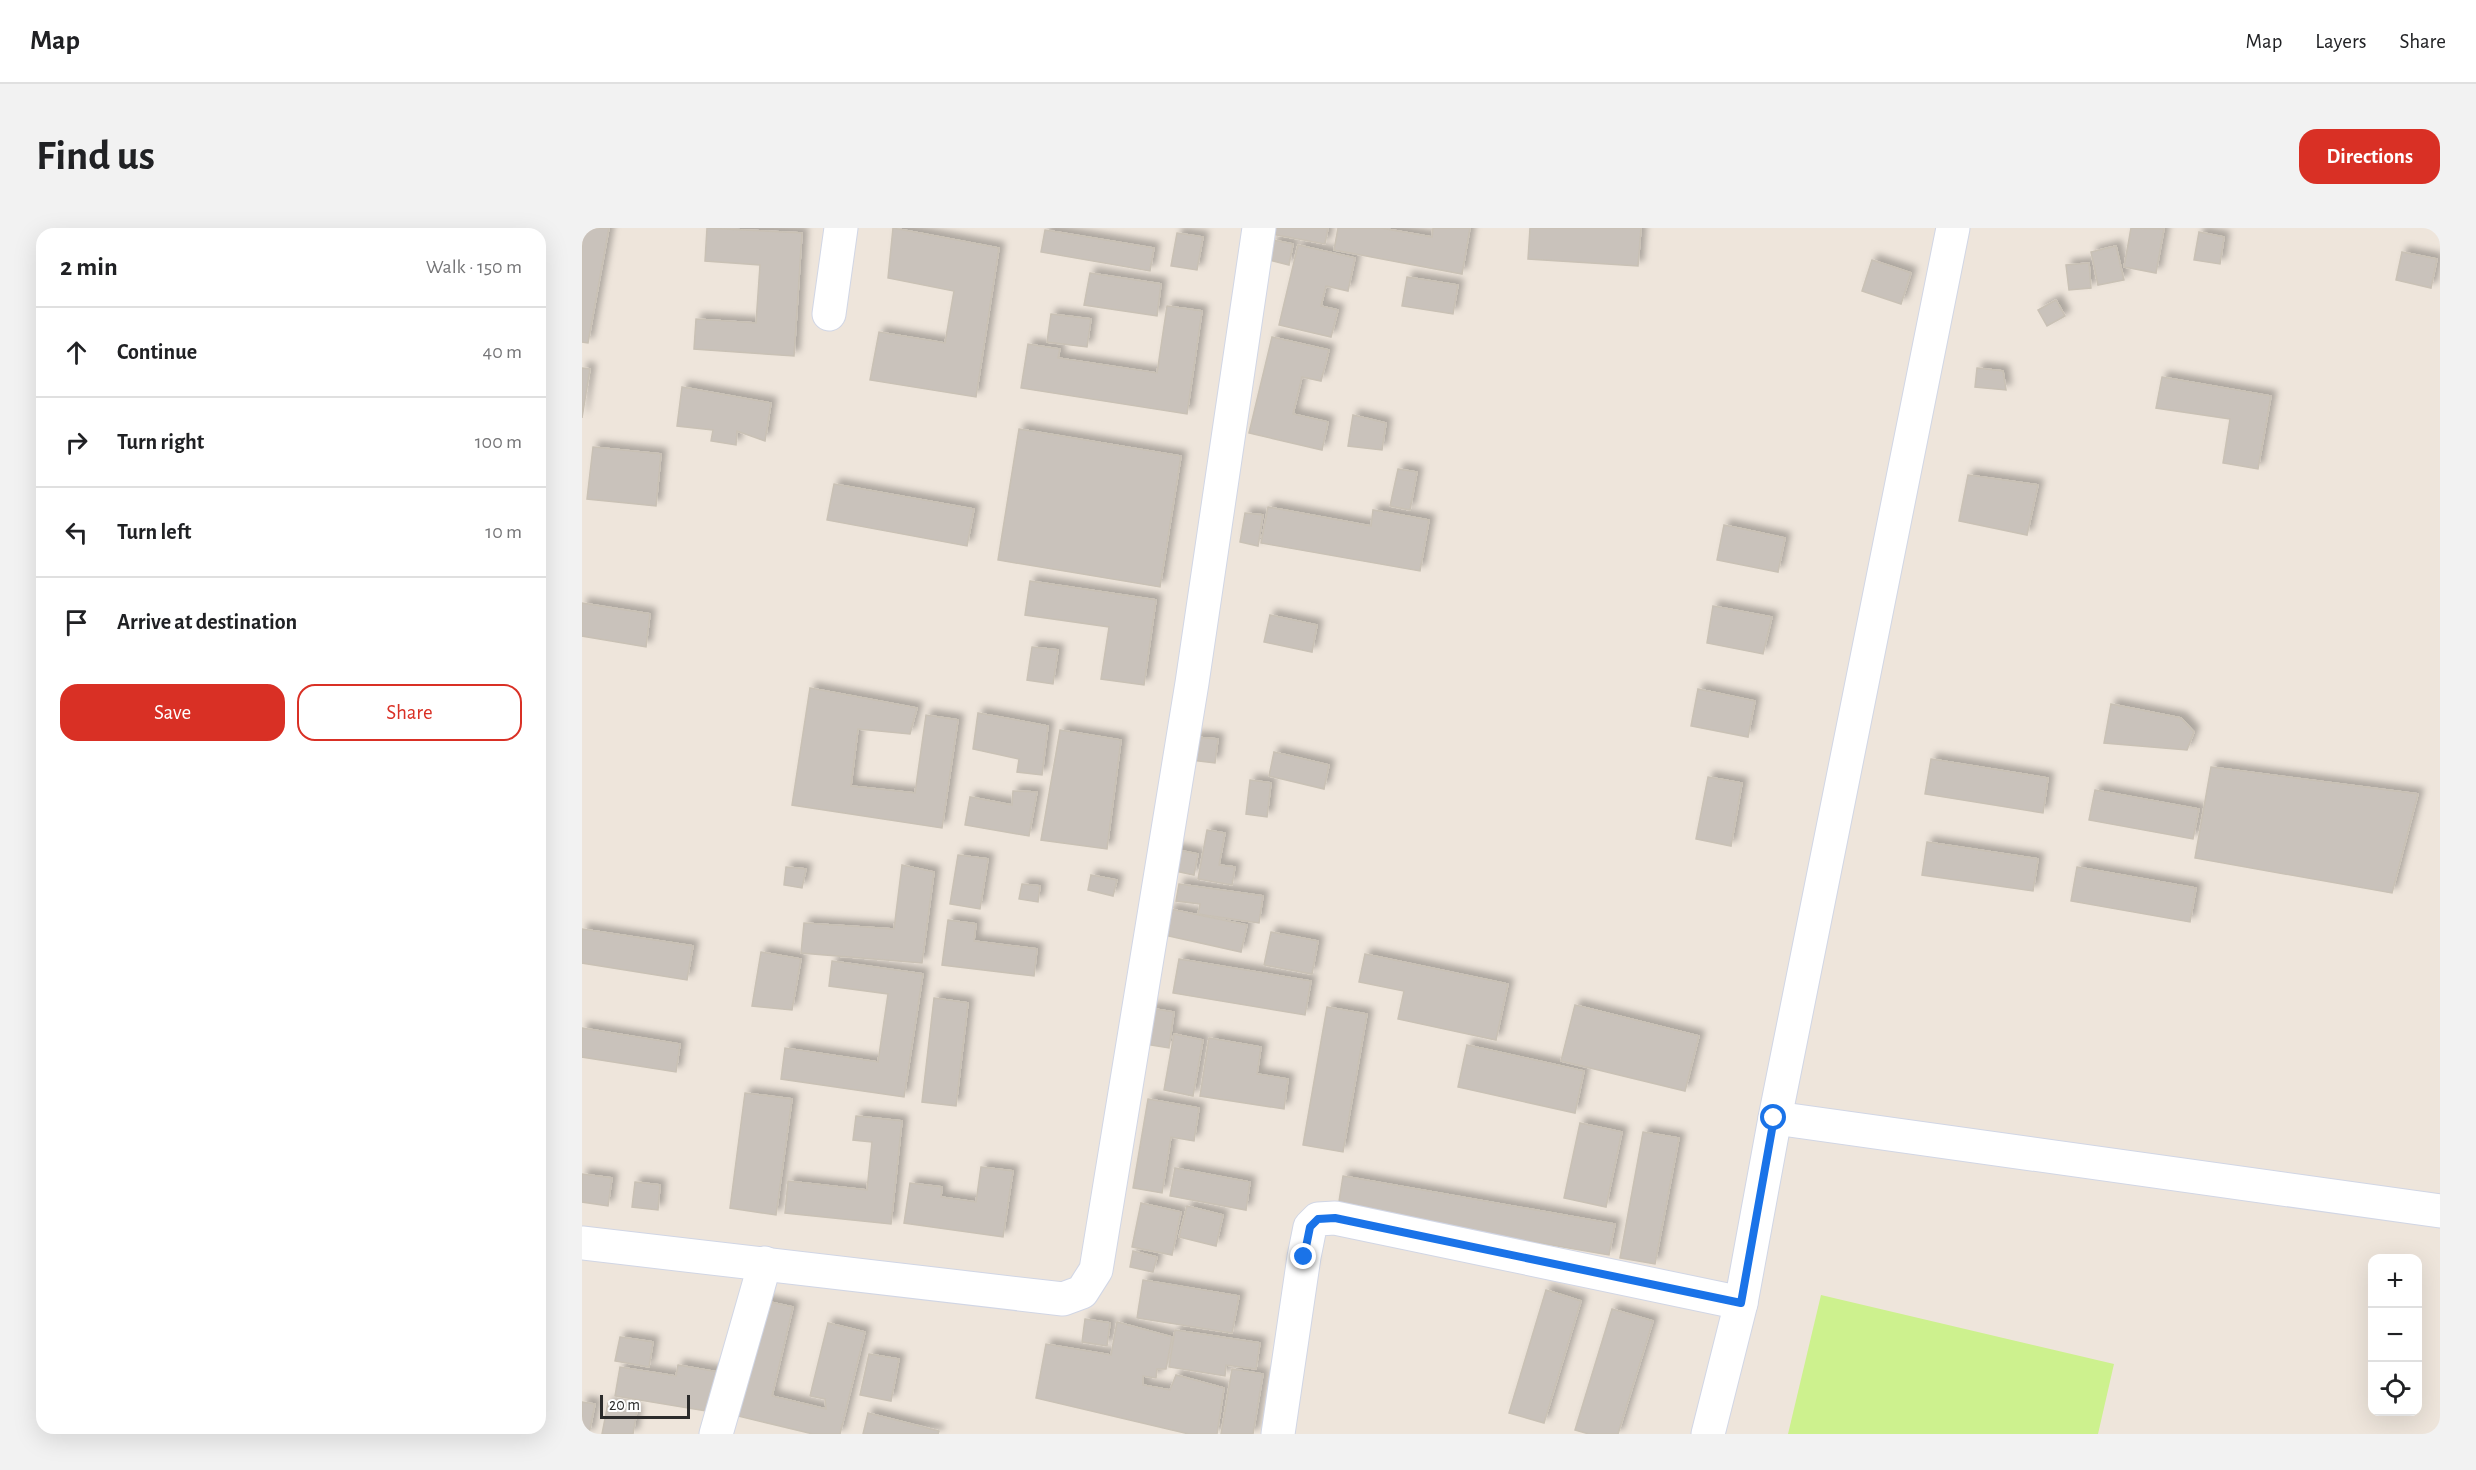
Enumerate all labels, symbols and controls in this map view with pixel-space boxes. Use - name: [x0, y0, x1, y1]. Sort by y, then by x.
- text: Map: [30, 27, 80, 55]
- text: Map: [2246, 31, 2282, 52]
- text: Layers: [2315, 31, 2366, 52]
- text: Share: [2399, 31, 2446, 52]
- button: Directions: [2299, 129, 2440, 184]
- text: Find us: [36, 135, 155, 177]
- text: 2 min: [60, 254, 118, 280]
- text: Walk · 150 m: [426, 257, 522, 277]
- icon: ahead: [60, 336, 93, 369]
- text: Continue: [117, 341, 197, 363]
- text: 40 m: [483, 342, 522, 362]
- icon: right: [60, 426, 93, 459]
- text: Turn right: [117, 431, 204, 453]
- text: 100 m: [475, 432, 522, 452]
- icon: left: [60, 516, 93, 549]
- text: Turn left: [117, 521, 191, 543]
- text: 10 m: [485, 522, 522, 542]
- icon: arrive: [60, 606, 93, 639]
- text: Arrive at destination: [117, 611, 297, 633]
- button: Save: [60, 684, 285, 741]
- button: Share: [297, 684, 522, 741]
- route start: [1760, 1104, 1786, 1130]
- route end: [1290, 1243, 1316, 1269]
- map controls: [2368, 1254, 2422, 1416]
- button: +: [2368, 1254, 2422, 1308]
- button: −: [2368, 1308, 2422, 1362]
- button: locate: [2368, 1362, 2422, 1416]
- scale bar: [600, 1392, 690, 1420]
- text: 20 m: [609, 1397, 640, 1413]

